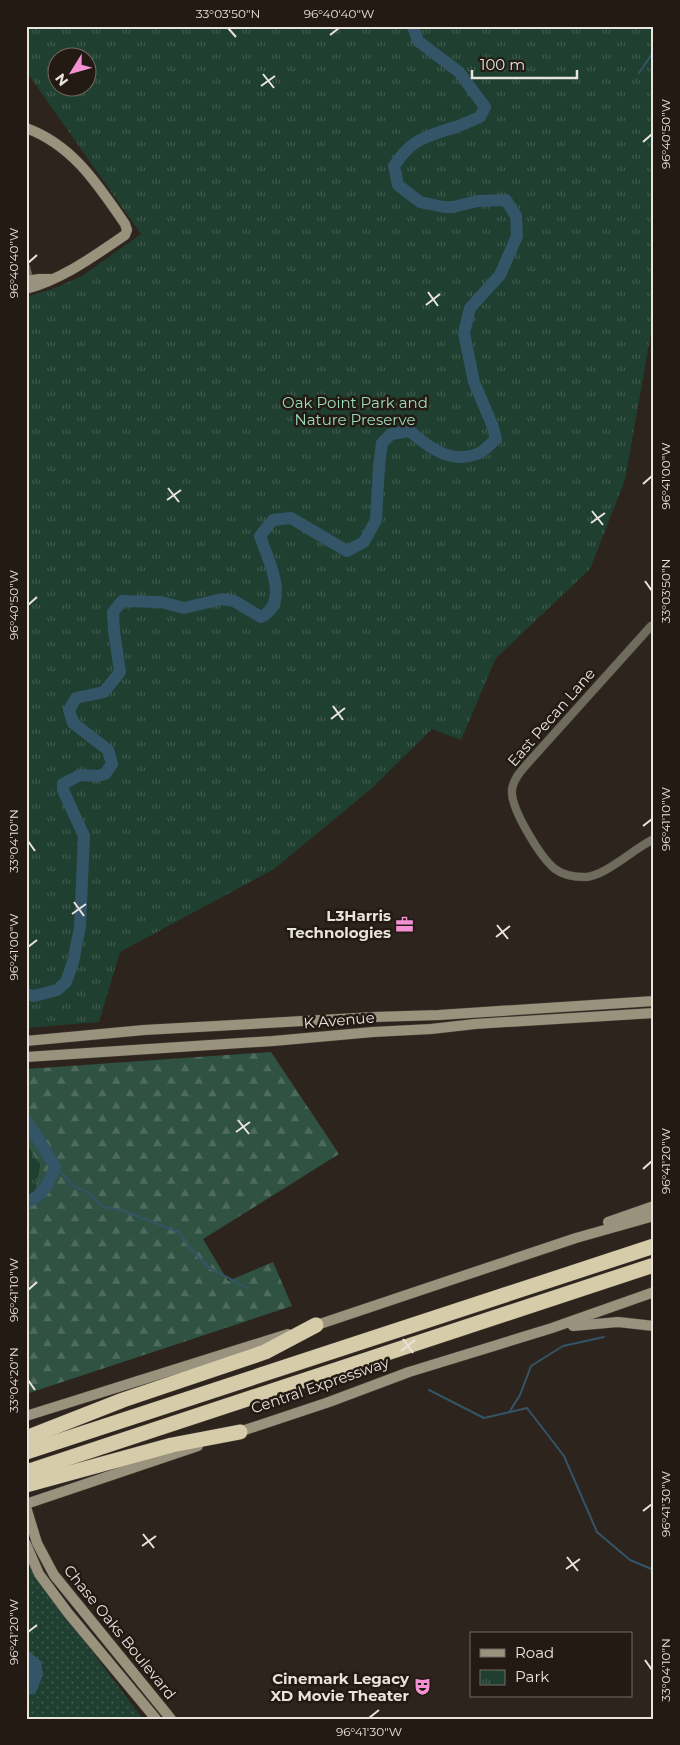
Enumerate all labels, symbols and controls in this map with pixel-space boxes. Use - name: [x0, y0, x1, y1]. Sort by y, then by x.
- text: 33°03'50"N: [196, 6, 260, 21]
- text: 96°40'40"W: [304, 6, 374, 21]
- north arrow: [48, 48, 98, 98]
- scale bar: [472, 48, 578, 80]
- text: 100 m: [480, 55, 525, 74]
- text: N: [51, 70, 72, 90]
- text: 96°40'50"W: [658, 99, 673, 169]
- text: 96°40'40"W: [6, 228, 21, 298]
- park label: Oak Point Park and Nature Preserve: [282, 393, 428, 429]
- text: 96°41'00"W: [658, 442, 673, 510]
- text: 33°03'50"N: [658, 559, 673, 623]
- text: 96°40'50"W: [6, 570, 21, 640]
- street label: East Pecan Lane: [503, 664, 599, 770]
- text: 96°41'10"W: [658, 787, 673, 851]
- text: 33°04'10"N: [6, 809, 21, 873]
- place label: L3Harris Technologies: [287, 906, 391, 942]
- text: 96°41'00"W: [6, 913, 21, 981]
- office icon: L3Harris Technologies: [395, 914, 415, 934]
- street label: K Avenue: [303, 1007, 375, 1033]
- text: 96°41'20"W: [658, 1128, 673, 1194]
- text: 96°41'10"W: [6, 1258, 21, 1322]
- text: 33°04'20"N: [6, 1347, 21, 1413]
- street label: Central Expressway: [248, 1352, 392, 1418]
- text: 96°41'30"W: [658, 1471, 673, 1537]
- street label: Chase Oaks Boulevard: [60, 1561, 180, 1703]
- text: 96°41'20"W: [6, 1599, 21, 1665]
- legend: [470, 1632, 632, 1698]
- text: 33°04'10"N: [658, 1638, 673, 1702]
- text: Road: [515, 1643, 554, 1662]
- text: Park: [515, 1667, 549, 1686]
- place label: Cinemark Legacy XD Movie Theater: [270, 1669, 410, 1705]
- theatre icon: Cinemark Legacy XD Movie Theater: [413, 1677, 433, 1697]
- text: 96°41'30"W: [336, 1724, 402, 1739]

